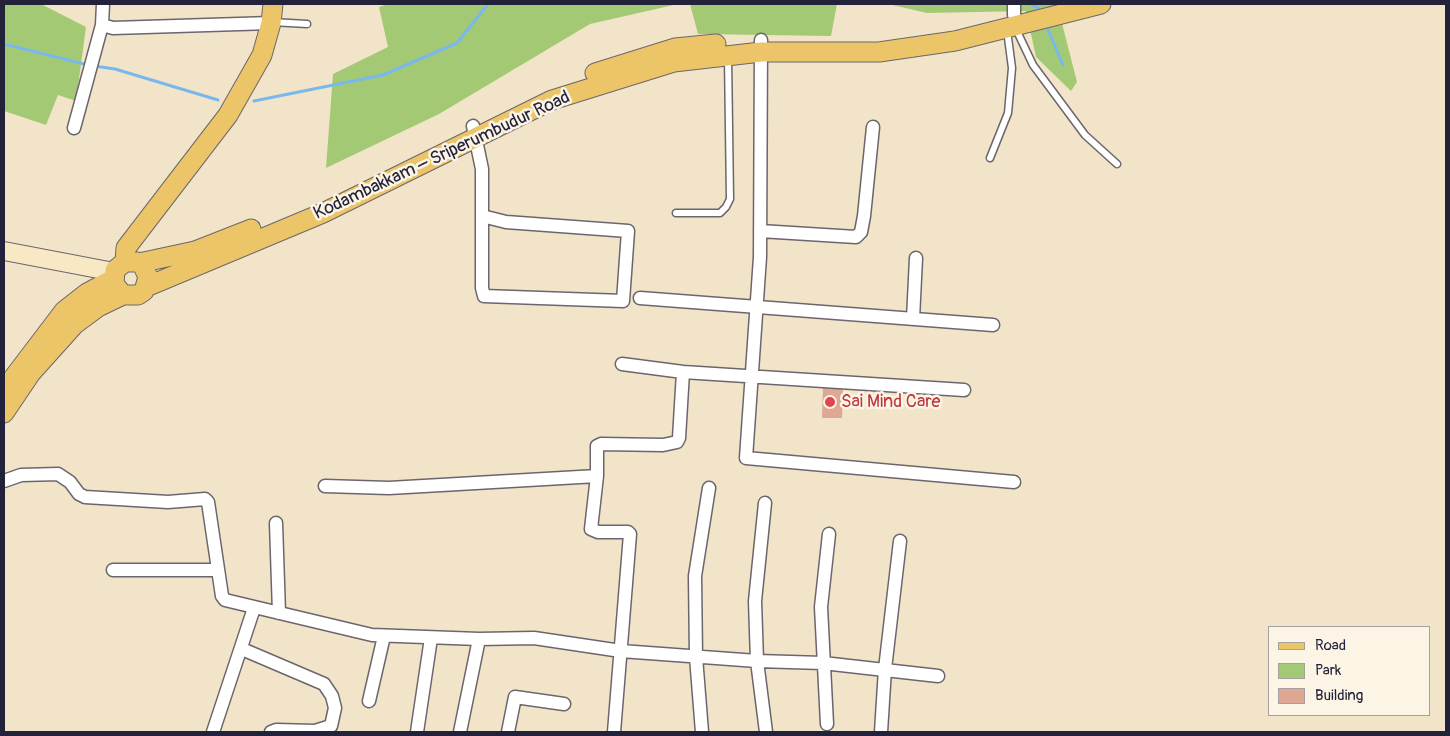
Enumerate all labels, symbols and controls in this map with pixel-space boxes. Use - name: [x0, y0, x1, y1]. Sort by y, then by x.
- street label: Kodambakkam – Sriperumbudur Road: [310, 87, 574, 225]
- place label: Sai Mind Care: [841, 391, 940, 413]
- marker: Sai Mind Care: [823, 395, 837, 409]
- legend: [1268, 626, 1430, 716]
- text: Road: [1315, 636, 1346, 655]
- text: Park: [1315, 661, 1341, 680]
- text: Building: [1315, 686, 1363, 705]

